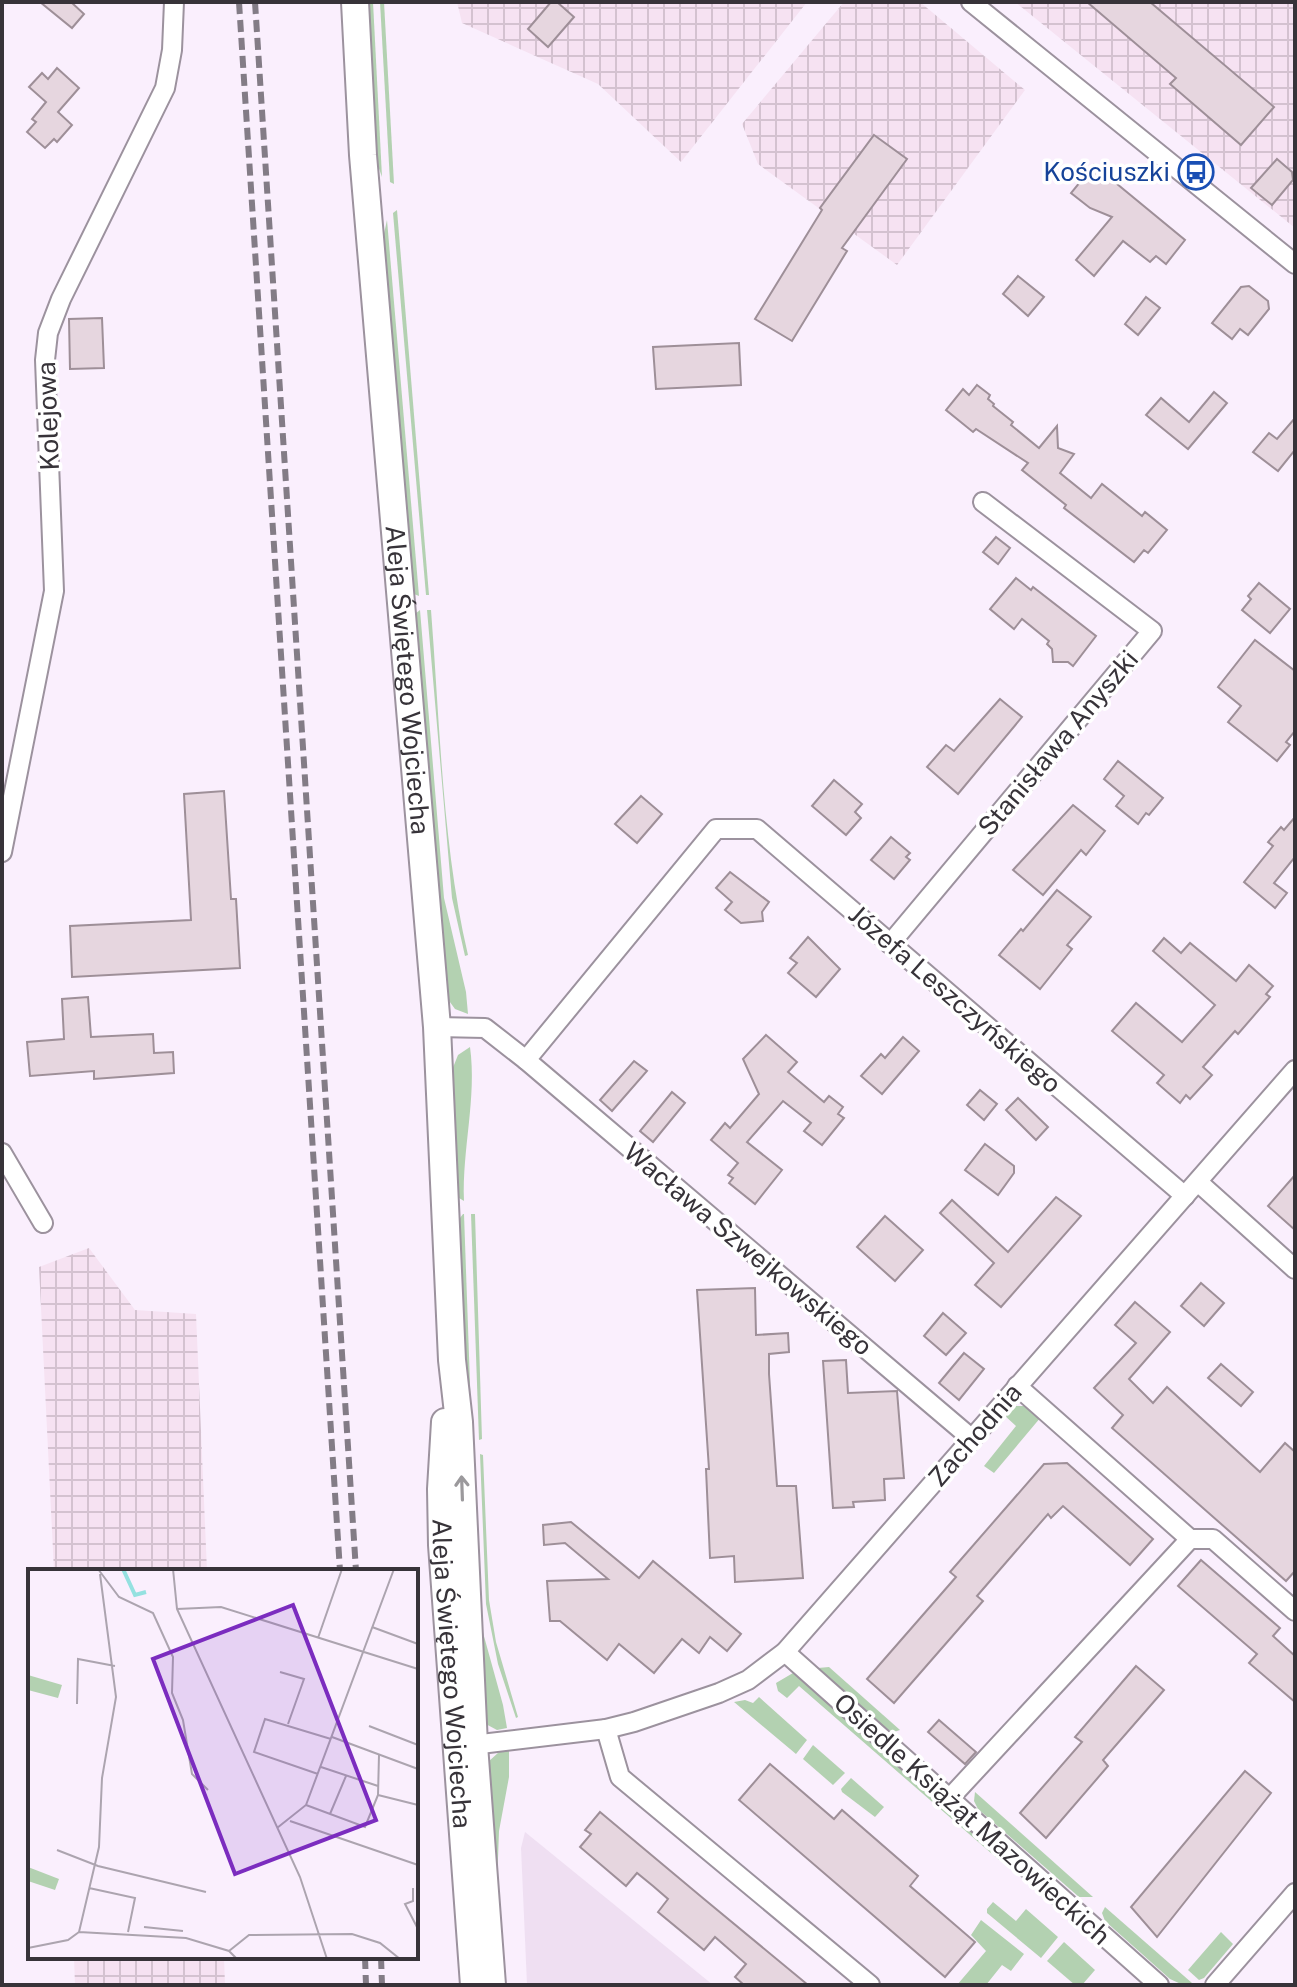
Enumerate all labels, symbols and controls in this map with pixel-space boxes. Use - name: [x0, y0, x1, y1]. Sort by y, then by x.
- bus stop icon: Kościuszki: [1177, 153, 1215, 191]
- place label: Kościuszki: [1043, 156, 1170, 187]
- street label: Kolejowa: [30, 361, 65, 471]
- street label: Aleja Świętego Wojciecha: [379, 524, 437, 836]
- street label: Stanisława Anyszki: [971, 644, 1144, 842]
- street label: Józefa Leszczyńskiego: [843, 898, 1068, 1099]
- street label: Wacława Szwejkowskiego: [618, 1136, 879, 1362]
- street label: Zachodnia: [922, 1377, 1028, 1492]
- one-way arrow: [455, 1475, 470, 1502]
- street label: Aleja Świętego Wojciecha: [427, 1518, 479, 1829]
- inset map: [28, 1569, 418, 1959]
- street label: Osiedle Książąt Mazowieckich: [828, 1686, 1117, 1951]

